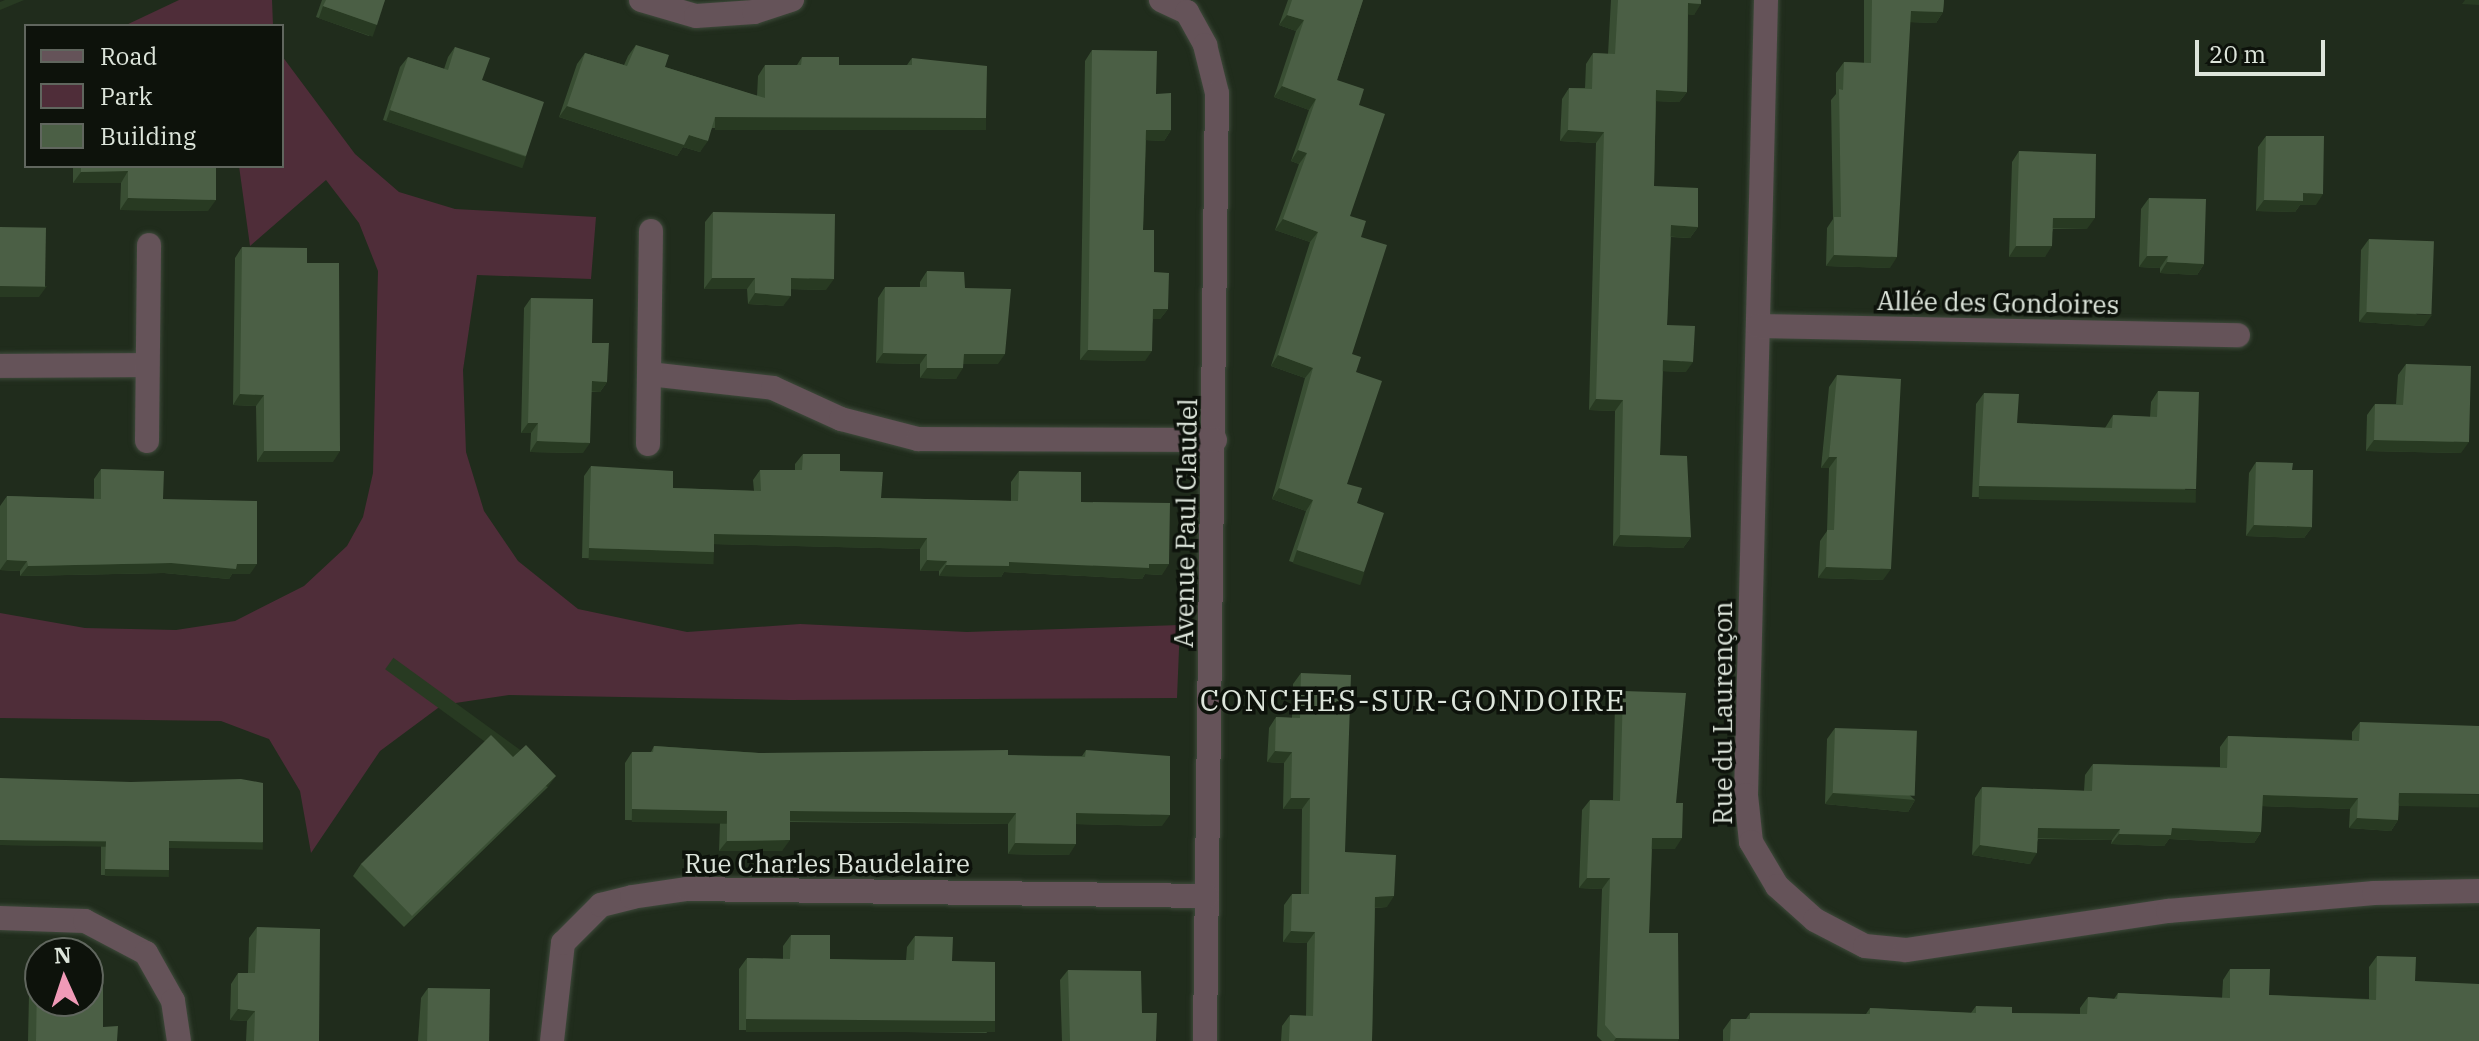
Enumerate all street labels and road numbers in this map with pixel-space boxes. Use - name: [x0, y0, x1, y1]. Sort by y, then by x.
- street label: Allée des Gondoires: [1877, 285, 2119, 321]
- street label: Avenue Paul Claudel: [1168, 398, 1204, 648]
- street label: Rue du Laurençon: [1707, 601, 1739, 825]
- street label: Rue Charles Baudelaire: [684, 848, 970, 880]

